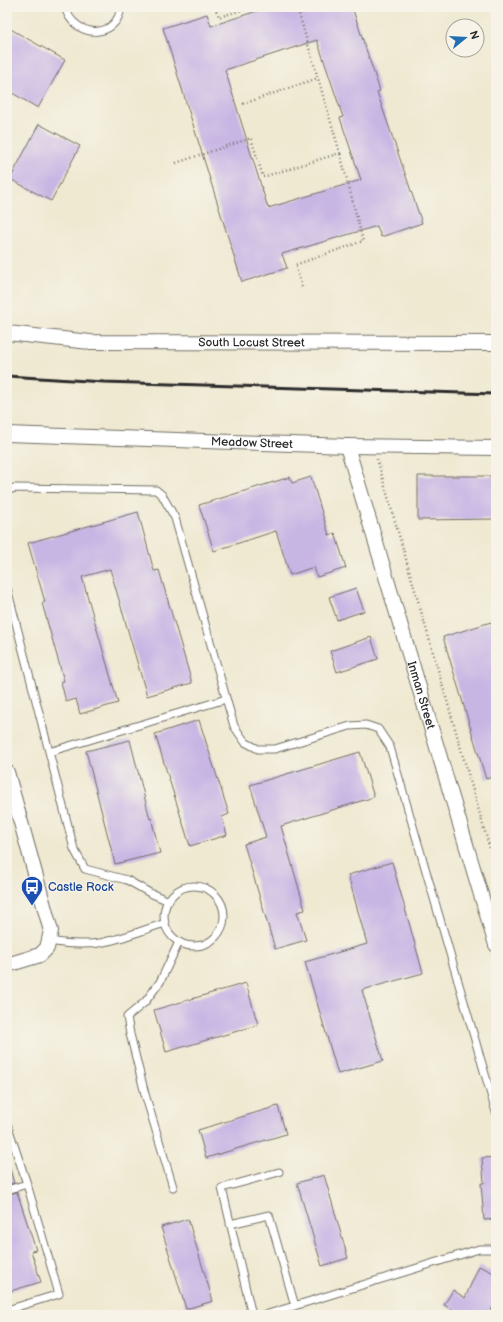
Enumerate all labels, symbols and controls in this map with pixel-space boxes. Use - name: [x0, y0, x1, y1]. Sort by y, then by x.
- north arrow: [445, 18, 485, 58]
- text: N: [467, 29, 481, 41]
- street label: South Locust Street: [198, 335, 305, 350]
- street label: Meadow Street: [211, 434, 293, 452]
- street label: Inman Street: [404, 659, 439, 731]
- bus stop icon: Castle Rock: [19, 874, 45, 907]
- place label: Castle Rock: [48, 880, 114, 895]

